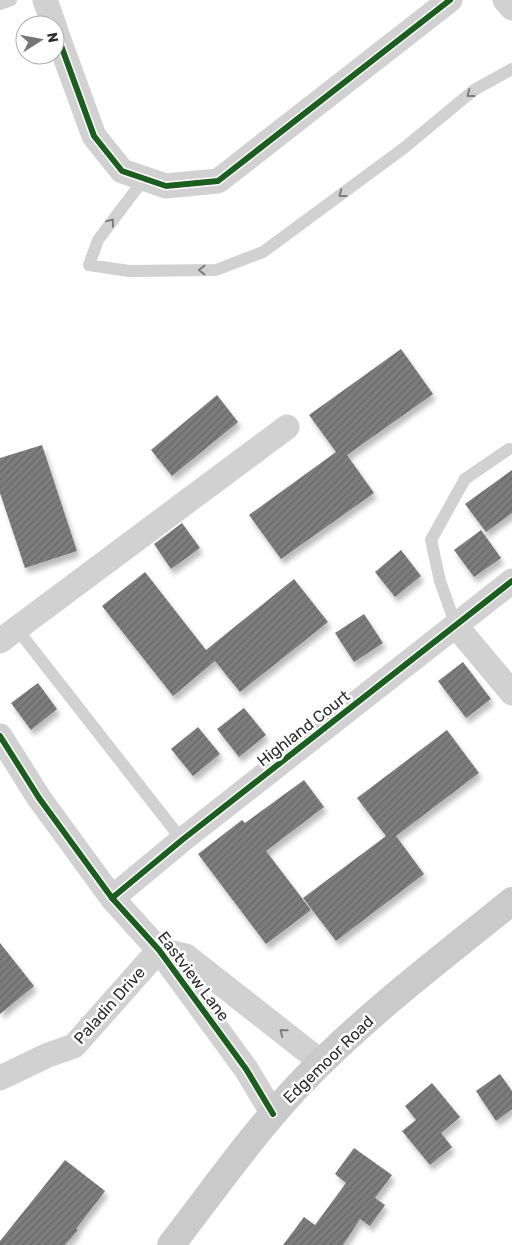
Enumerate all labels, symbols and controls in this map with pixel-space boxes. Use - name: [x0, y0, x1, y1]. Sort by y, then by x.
- north arrow: [15, 15, 65, 65]
- text: N: [43, 31, 62, 44]
- one-way arrow: [466, 88, 476, 97]
- one-way arrow: [338, 188, 348, 197]
- one-way arrow: [105, 218, 114, 228]
- one-way arrow: [198, 265, 206, 275]
- street label: Highland Court: [253, 686, 353, 770]
- street label: Eastview Lane: [154, 928, 233, 1025]
- street label: Paladin Drive: [70, 963, 149, 1048]
- street label: Edgemoor Road: [279, 1012, 377, 1107]
- one-way arrow: [280, 1029, 289, 1037]

